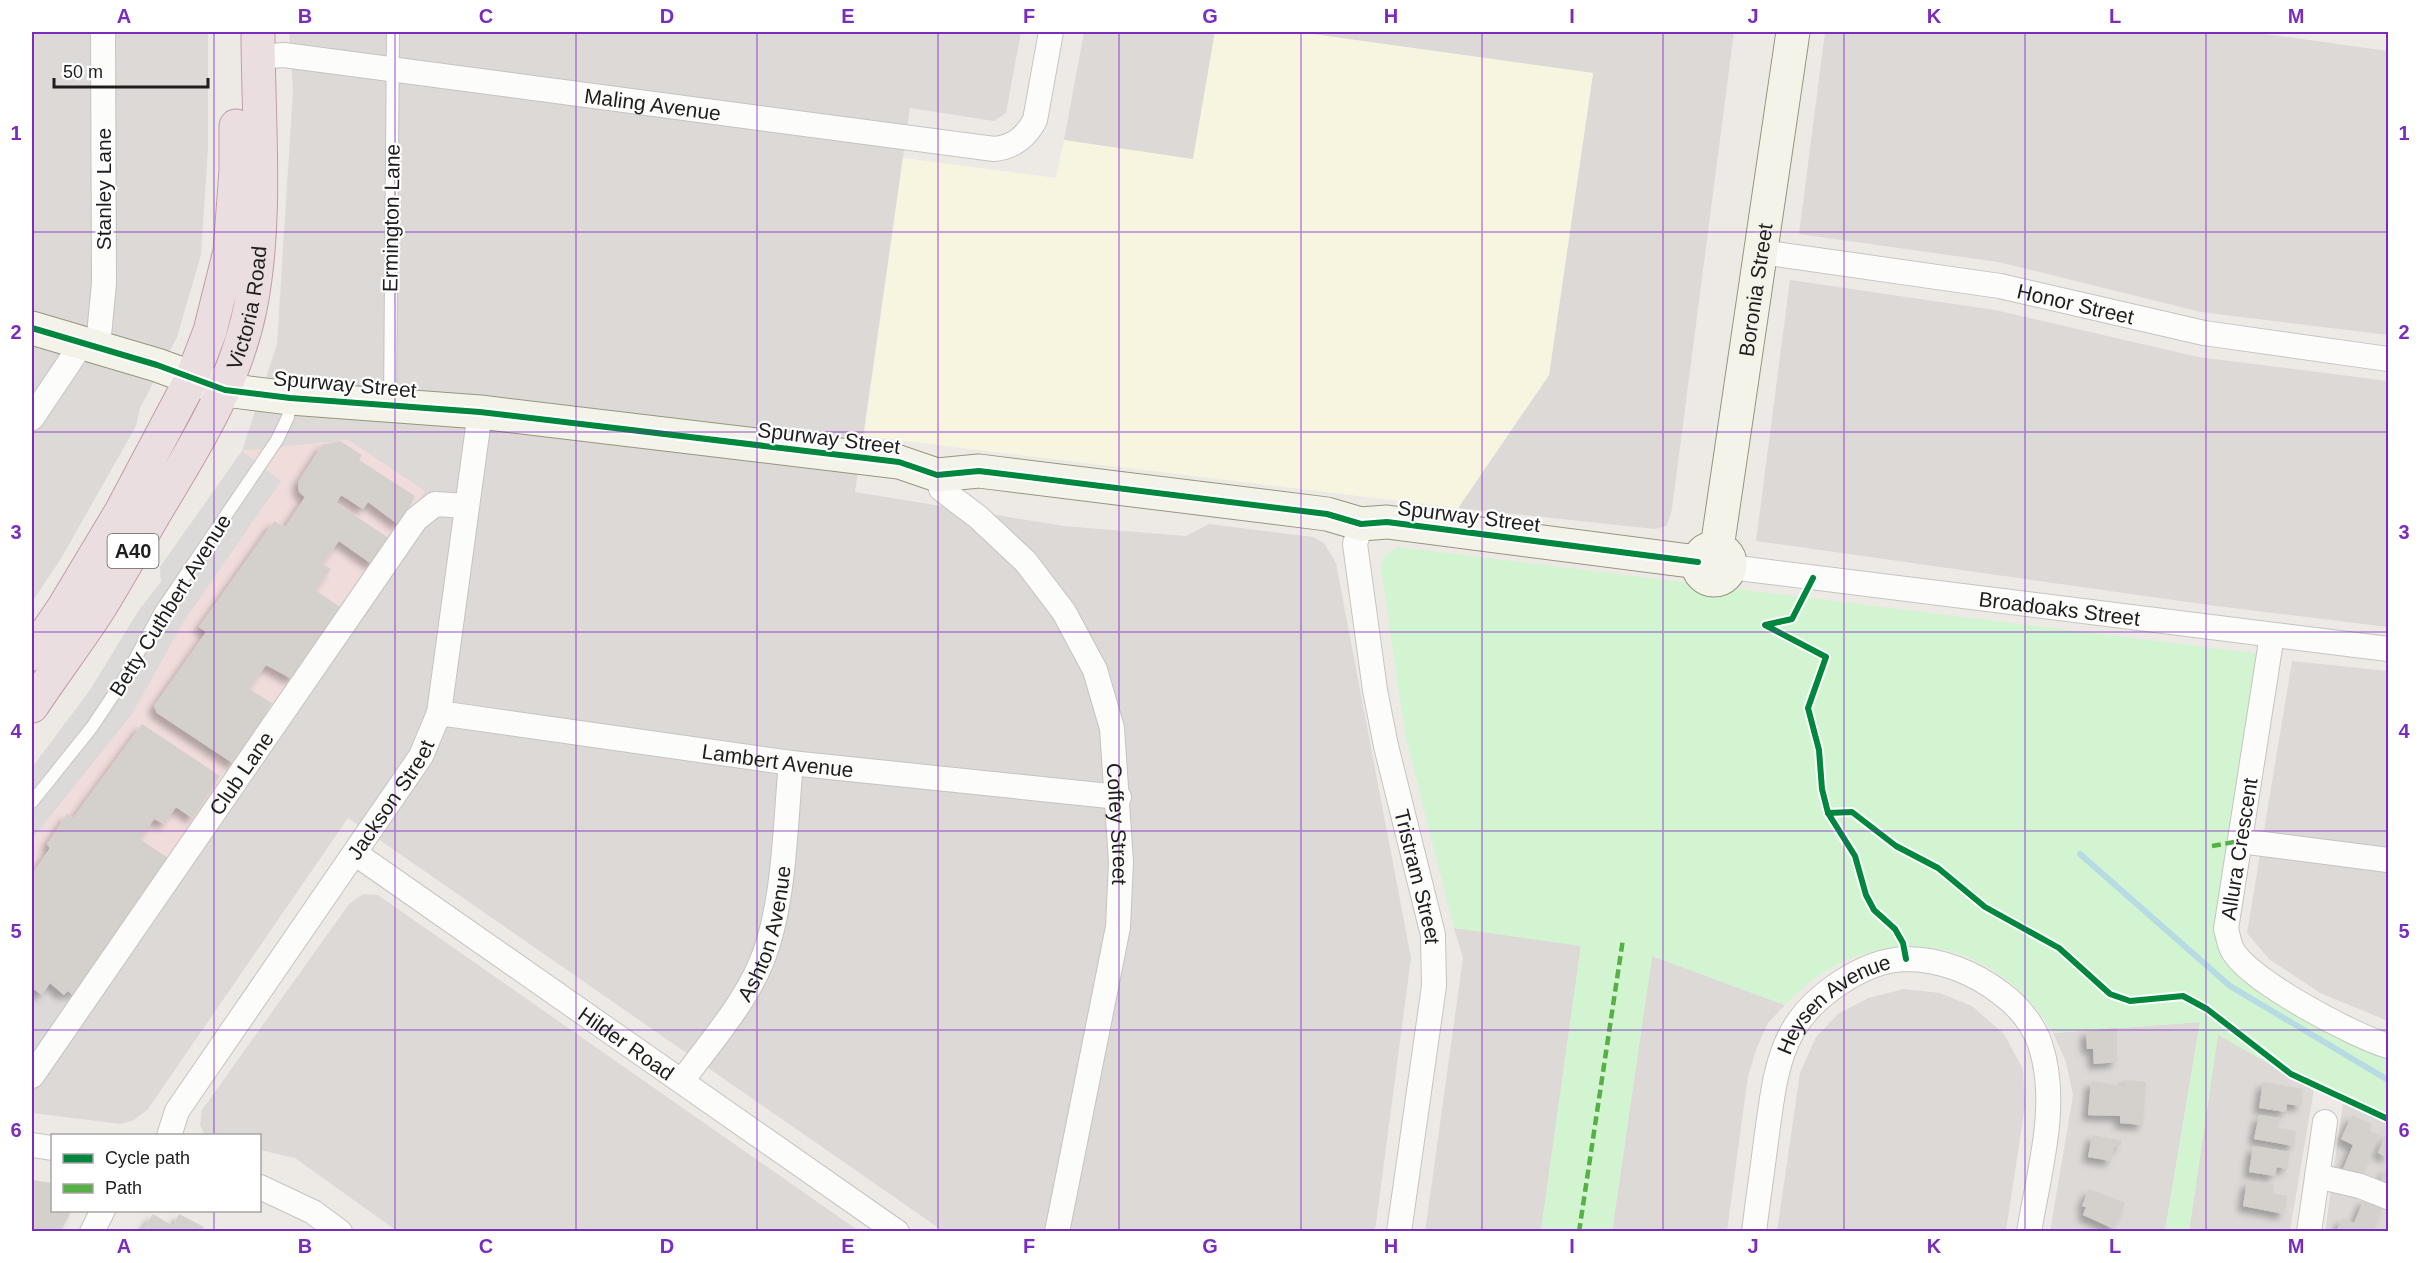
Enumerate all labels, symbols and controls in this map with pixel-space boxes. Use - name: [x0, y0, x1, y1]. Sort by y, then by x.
- text: A: [117, 5, 131, 27]
- text: B: [298, 5, 312, 27]
- text: C: [479, 5, 493, 27]
- text: D: [660, 5, 674, 27]
- text: E: [841, 5, 855, 27]
- text: F: [1023, 5, 1035, 27]
- text: G: [1202, 5, 1218, 27]
- text: H: [1384, 5, 1398, 27]
- text: I: [1569, 5, 1575, 27]
- text: J: [1747, 5, 1759, 27]
- text: K: [1927, 5, 1942, 27]
- text: L: [2109, 5, 2121, 27]
- text: M: [2288, 5, 2304, 27]
- scale bar: [54, 51, 208, 89]
- text: 50 m: [63, 62, 103, 82]
- street label: Maling Avenue: [583, 83, 722, 124]
- text: 1: [10, 122, 22, 144]
- text: 1: [2398, 122, 2410, 144]
- street label: Stanley Lane: [92, 128, 115, 250]
- street label: Ermington Lane: [378, 144, 404, 292]
- street label: Boronia Street: [1734, 221, 1776, 358]
- street label: Victoria Road: [222, 245, 270, 372]
- street label: Honor Street: [2015, 279, 2136, 328]
- text: 2: [10, 321, 22, 343]
- text: 2: [2398, 321, 2410, 343]
- street label: Spurway Street: [272, 366, 418, 402]
- street label: Spurway Street: [756, 418, 902, 458]
- street label: Spurway Street: [1396, 496, 1542, 536]
- street label: Betty Cuthbert Avenue: [105, 510, 235, 700]
- text: 3: [10, 521, 22, 543]
- text: 3: [2398, 521, 2410, 543]
- road number: A40: [108, 534, 158, 568]
- street label: Broadoaks Street: [1977, 587, 2142, 630]
- text: 4: [10, 720, 22, 742]
- text: 4: [2398, 720, 2410, 742]
- street label: Club Lane: [204, 727, 278, 819]
- street label: Jackson Street: [342, 736, 438, 863]
- street label: Lambert Avenue: [700, 739, 855, 781]
- street label: Coffey Street: [1103, 762, 1133, 886]
- street label: Allura Crescent: [2216, 776, 2262, 922]
- street label: Tristram Street: [1391, 807, 1445, 944]
- street label: Ashton Avenue: [732, 864, 794, 1005]
- text: 5: [10, 920, 22, 942]
- text: 5: [2398, 920, 2410, 942]
- street label: Heysen Avenue: [1772, 950, 1893, 1057]
- street label: Hilder Road: [574, 1002, 679, 1084]
- text: 6: [10, 1119, 22, 1141]
- text: 6: [2398, 1119, 2410, 1141]
- legend: [51, 1134, 261, 1212]
- text: Cycle path: [105, 1148, 190, 1168]
- text: Path: [105, 1178, 142, 1198]
- text: A: [117, 1235, 131, 1257]
- text: B: [298, 1235, 312, 1257]
- text: C: [479, 1235, 493, 1257]
- text: D: [660, 1235, 674, 1257]
- text: E: [841, 1235, 855, 1257]
- text: F: [1023, 1235, 1035, 1257]
- text: G: [1202, 1235, 1218, 1257]
- text: H: [1384, 1235, 1398, 1257]
- text: I: [1569, 1235, 1575, 1257]
- text: J: [1747, 1235, 1759, 1257]
- text: K: [1927, 1235, 1942, 1257]
- text: L: [2109, 1235, 2121, 1257]
- text: M: [2288, 1235, 2304, 1257]

